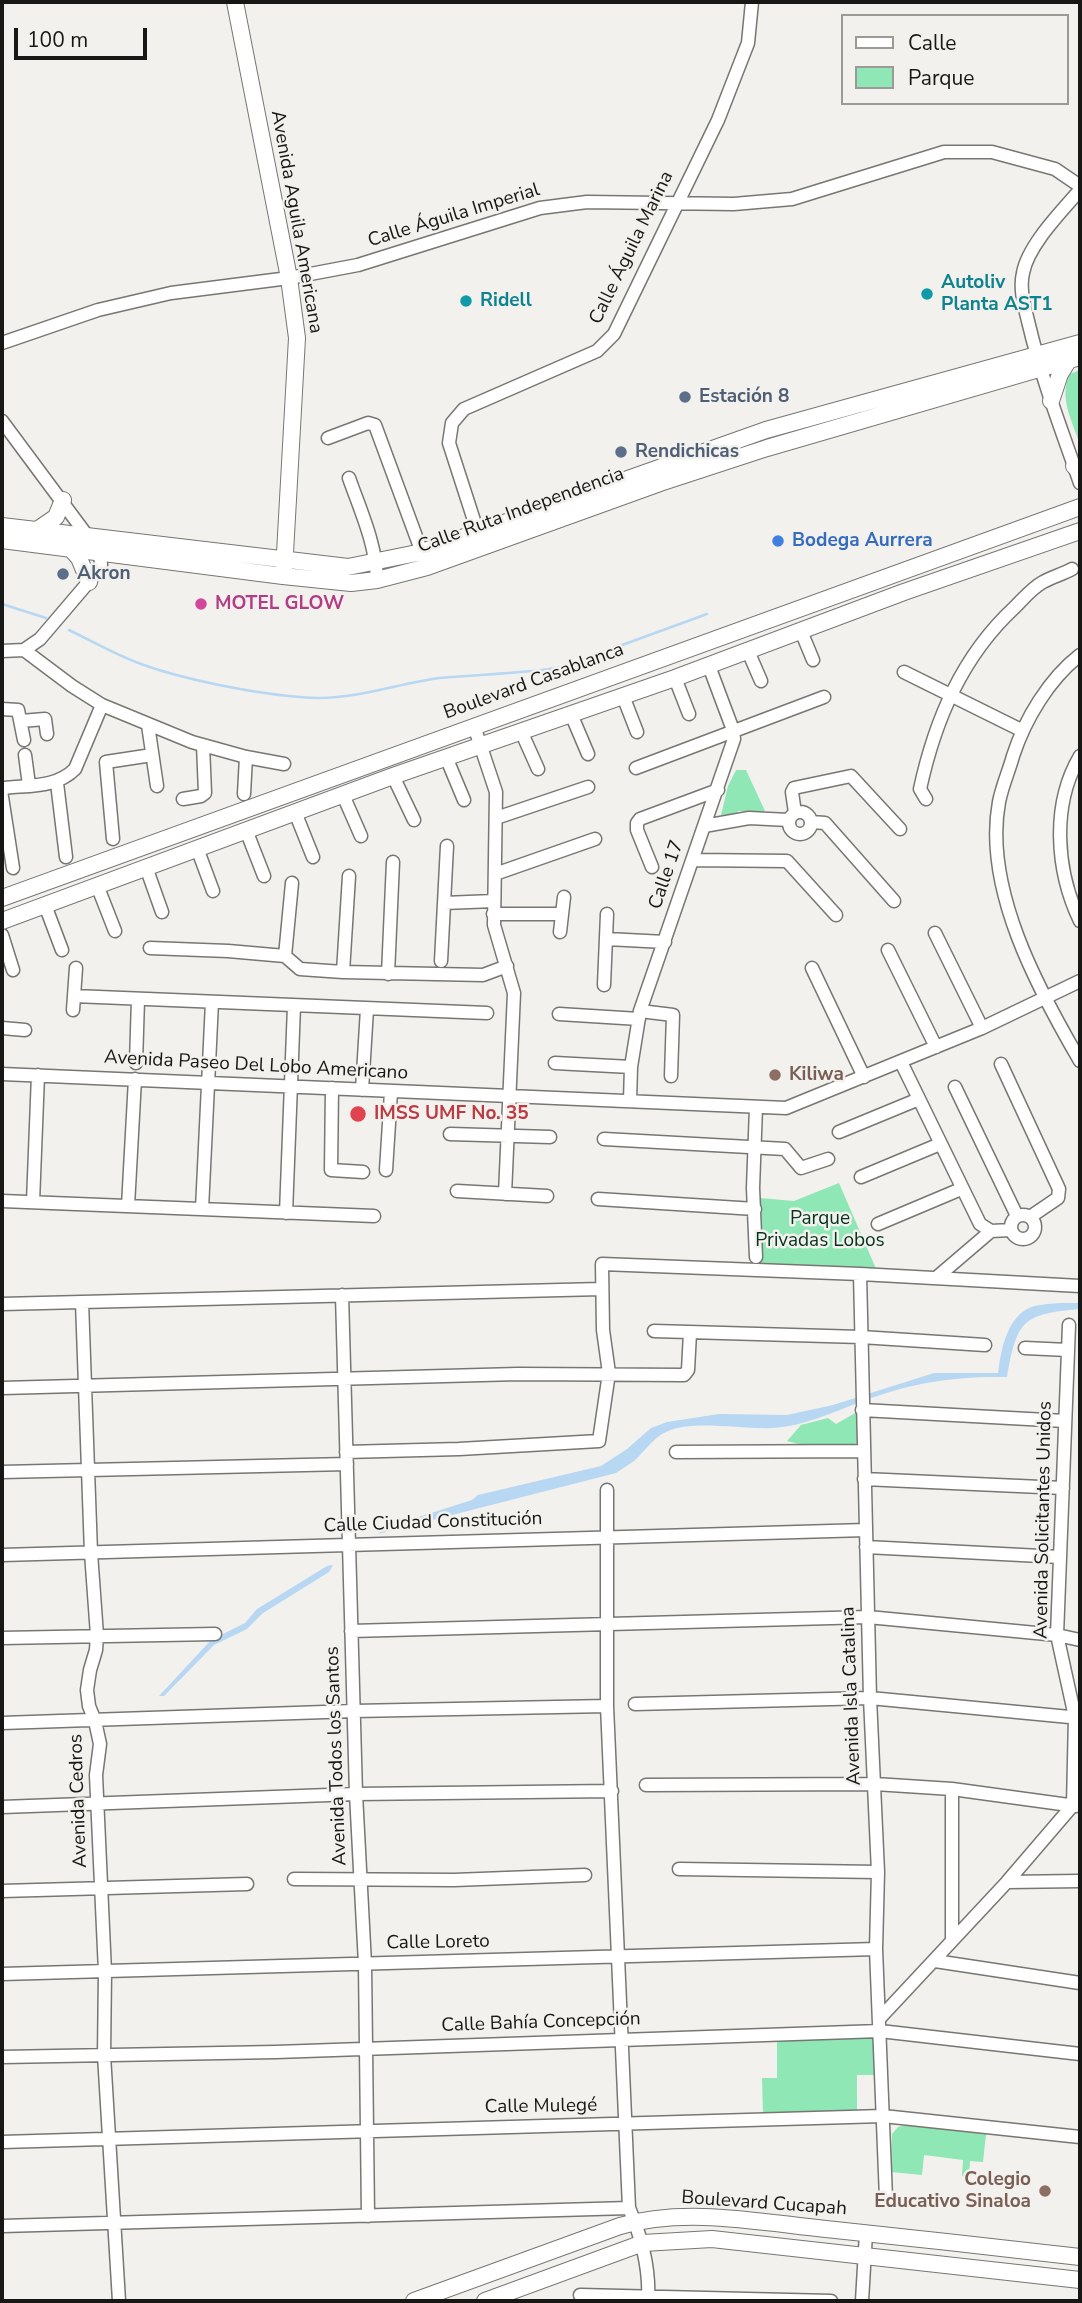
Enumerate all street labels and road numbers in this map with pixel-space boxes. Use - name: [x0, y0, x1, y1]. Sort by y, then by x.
- street label: Avenida Aguila Americana: [265, 109, 327, 335]
- street label: Calle Águila Marina: [585, 168, 679, 328]
- street label: Calle Águila Imperial: [365, 179, 543, 253]
- street label: Calle Ruta Independencia: [415, 463, 627, 559]
- street label: Boulevard Casablanca: [441, 639, 627, 725]
- street label: Calle 17: [645, 837, 689, 913]
- street label: Avenida Paseo Del Lobo Americano: [103, 1047, 409, 1085]
- street label: Avenida Solicitantes Unidos: [1031, 1401, 1057, 1639]
- street label: Calle Ciudad Constitución: [323, 1508, 543, 1538]
- street label: Avenida Isla Catalina: [837, 1606, 867, 1786]
- street label: Avenida Todos los Santos: [322, 1646, 352, 1866]
- street label: Avenida Cedros: [65, 1734, 93, 1868]
- street label: Calle Loreto: [386, 1931, 490, 1955]
- street label: Calle Bahía Concepción: [441, 2008, 641, 2038]
- street label: Calle Mulegé: [485, 2095, 597, 2119]
- street label: Boulevard Cucapah: [680, 2187, 848, 2221]

